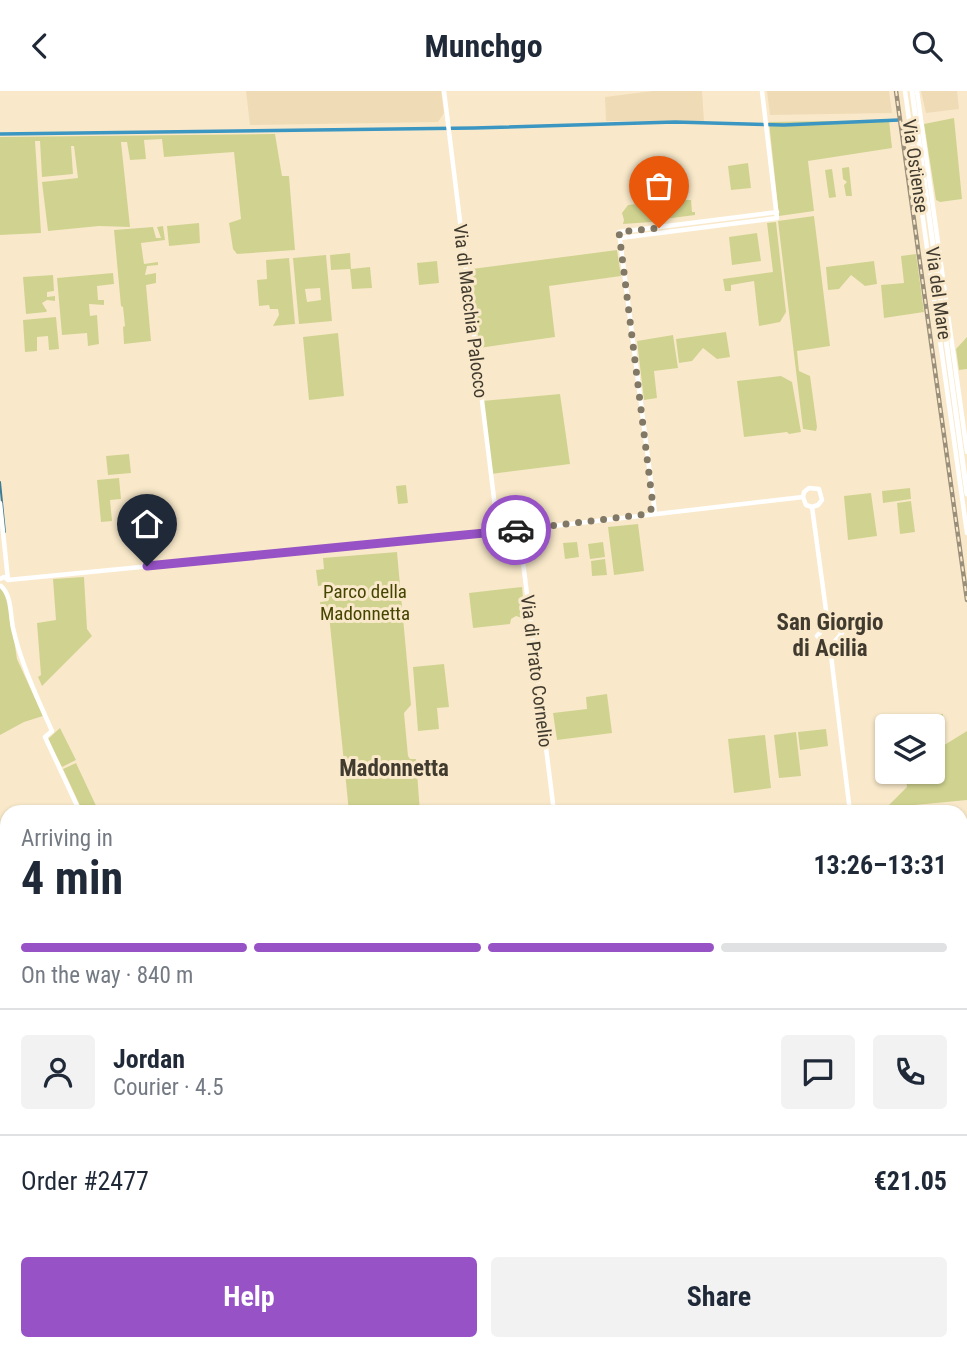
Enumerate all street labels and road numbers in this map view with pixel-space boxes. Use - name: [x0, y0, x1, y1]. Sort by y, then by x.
- street label: Via Ostiense: [898, 118, 933, 214]
- street label: Via di Macchia Palocco: [448, 223, 493, 399]
- street label: Via del Mare: [921, 245, 956, 341]
- street label: Via di Prato Cornelio: [516, 593, 557, 749]

